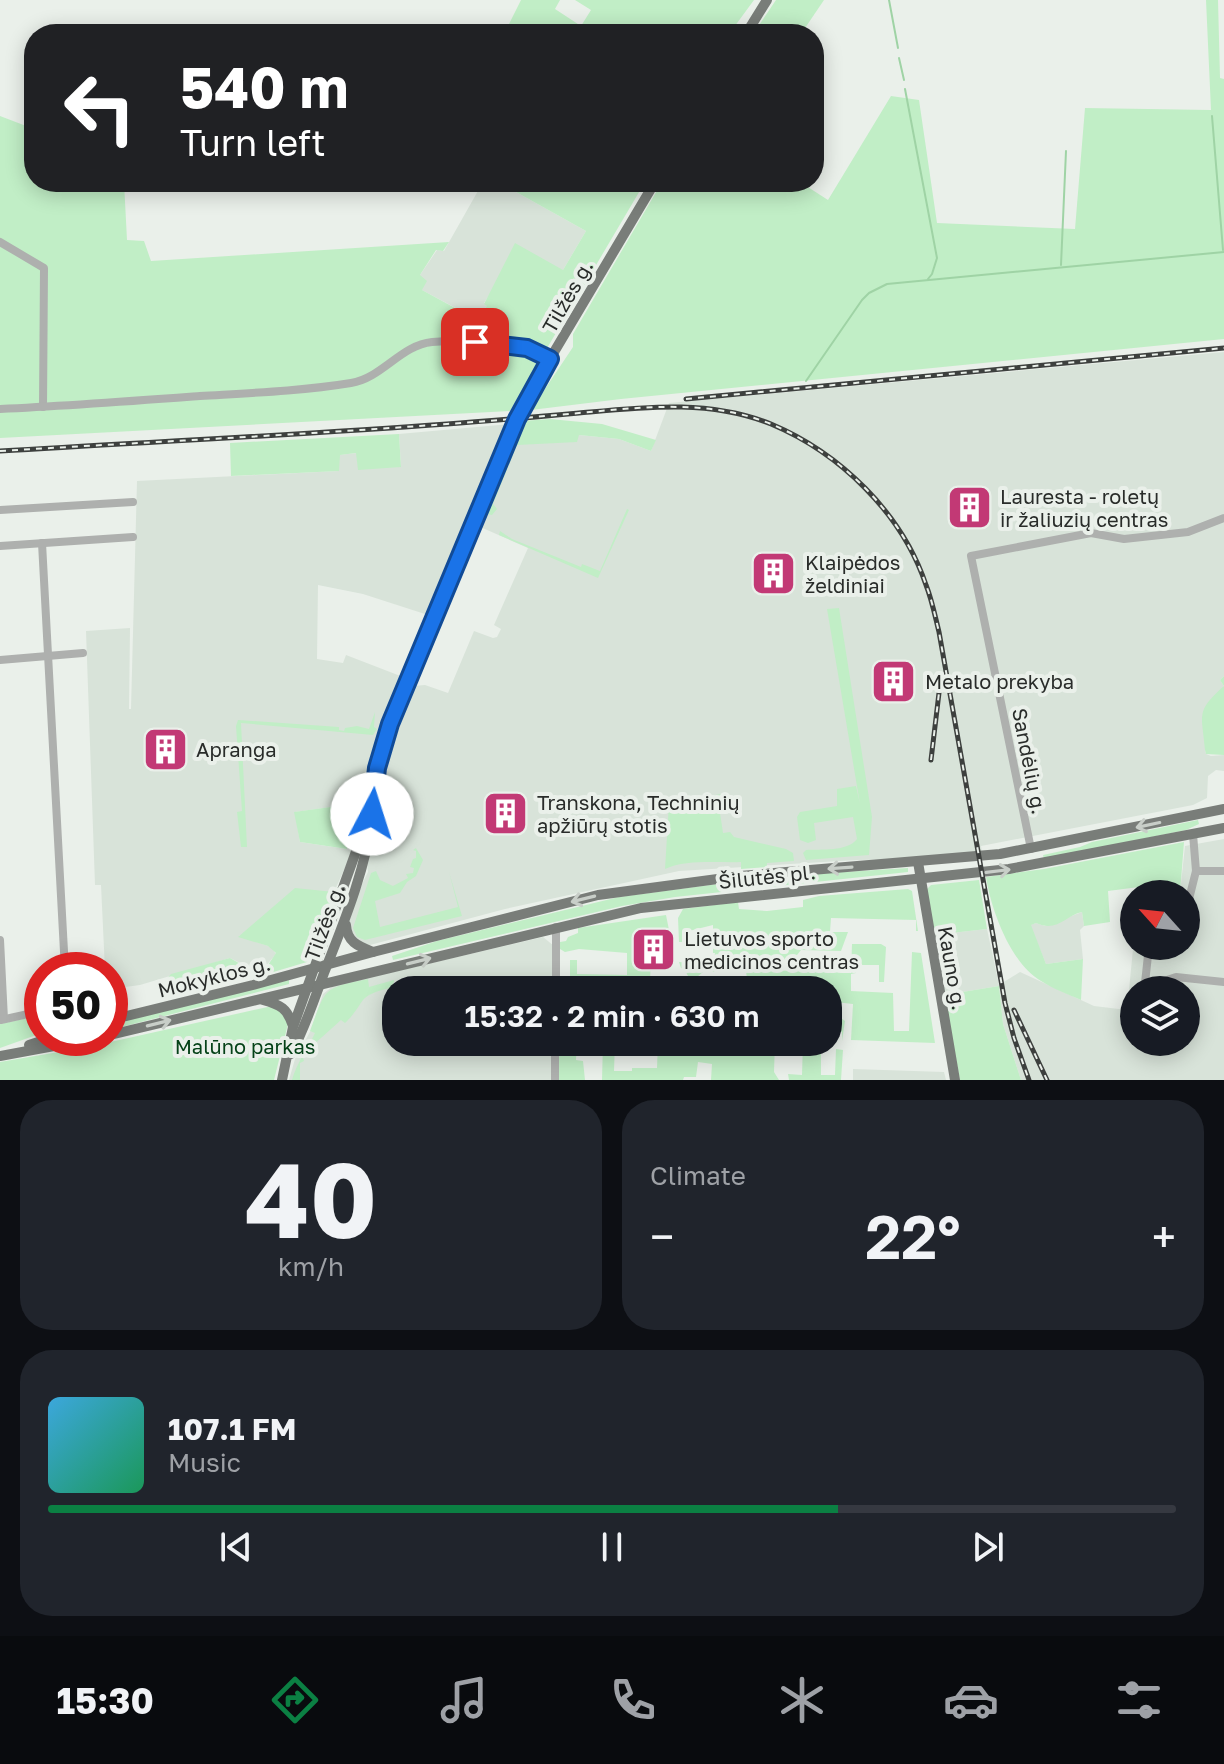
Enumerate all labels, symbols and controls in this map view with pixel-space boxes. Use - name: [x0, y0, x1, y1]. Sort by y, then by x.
- text: 540 m: [180, 53, 349, 120]
- icon: left: [48, 56, 152, 160]
- text: Turn left: [180, 121, 326, 164]
- street label: Tilžės g.: [537, 255, 597, 337]
- pin: [441, 308, 509, 376]
- icon: arrive: [453, 320, 497, 364]
- building icon: Lauresta - roletų ir žaliuzių centras: [945, 484, 993, 532]
- place label: Lauresta - roletų ir žaliuzių centras: [1000, 484, 1168, 531]
- building icon: Klaipėdos želdiniai: [750, 550, 798, 598]
- place label: Klaipėdos želdiniai: [805, 550, 900, 597]
- building icon: Metalo prekyba: [870, 657, 918, 705]
- place label: Metalo prekyba: [925, 669, 1074, 693]
- street label: Sandėlių g.: [1008, 706, 1052, 816]
- building icon: Apranga: [141, 725, 189, 773]
- place label: Apranga: [196, 737, 277, 761]
- position arrow: [330, 772, 414, 856]
- building icon: Transkona, Techninių apžiūrų stotis: [482, 789, 530, 837]
- place label: Transkona, Techninių apžiūrų stotis: [537, 790, 740, 837]
- one-way arrow: [1135, 818, 1161, 833]
- street label: Šilutės pl.: [717, 859, 817, 893]
- one-way arrow: [827, 861, 854, 876]
- one-way arrow: [985, 863, 1010, 878]
- street label: Tilžės g.: [299, 880, 349, 964]
- north arrow: [1120, 880, 1200, 960]
- map controls: [1120, 880, 1200, 1056]
- one-way arrow: [570, 892, 596, 907]
- street label: Kauno g.: [934, 924, 972, 1012]
- building icon: Lietuvos sporto medicinos centras: [629, 925, 677, 973]
- place label: Lietuvos sporto medicinos centras: [684, 926, 859, 973]
- street label: Mokyklos g.: [155, 950, 273, 1002]
- speed limit sign: 50: [24, 952, 128, 1056]
- one-way arrow: [405, 953, 431, 968]
- button: layers: [1120, 976, 1200, 1056]
- text: 15:32 · 2 min · 630 m: [465, 998, 759, 1034]
- one-way arrow: [146, 1014, 171, 1029]
- park label: Malūno parkas: [175, 1034, 315, 1058]
- text: 40: [245, 1136, 377, 1261]
- text: Climate: [650, 1160, 746, 1191]
- text: 22°: [865, 1200, 961, 1272]
- text: −: [650, 1210, 674, 1263]
- text: +: [1152, 1210, 1176, 1263]
- text: km/h: [278, 1251, 344, 1282]
- text: 107.1 FM: [168, 1411, 296, 1447]
- text: Music: [168, 1447, 241, 1478]
- icon: previous: [214, 1525, 258, 1569]
- icon: pause: [590, 1525, 634, 1569]
- icon: next: [966, 1525, 1010, 1569]
- icon: directions: [267, 1672, 323, 1728]
- icon: music: [436, 1672, 492, 1728]
- icon: phone: [605, 1672, 661, 1728]
- icon: climate: [774, 1672, 830, 1728]
- icon: car: [943, 1672, 999, 1728]
- icon: filters: [1111, 1672, 1167, 1728]
- text: 15:30: [56, 1679, 154, 1722]

